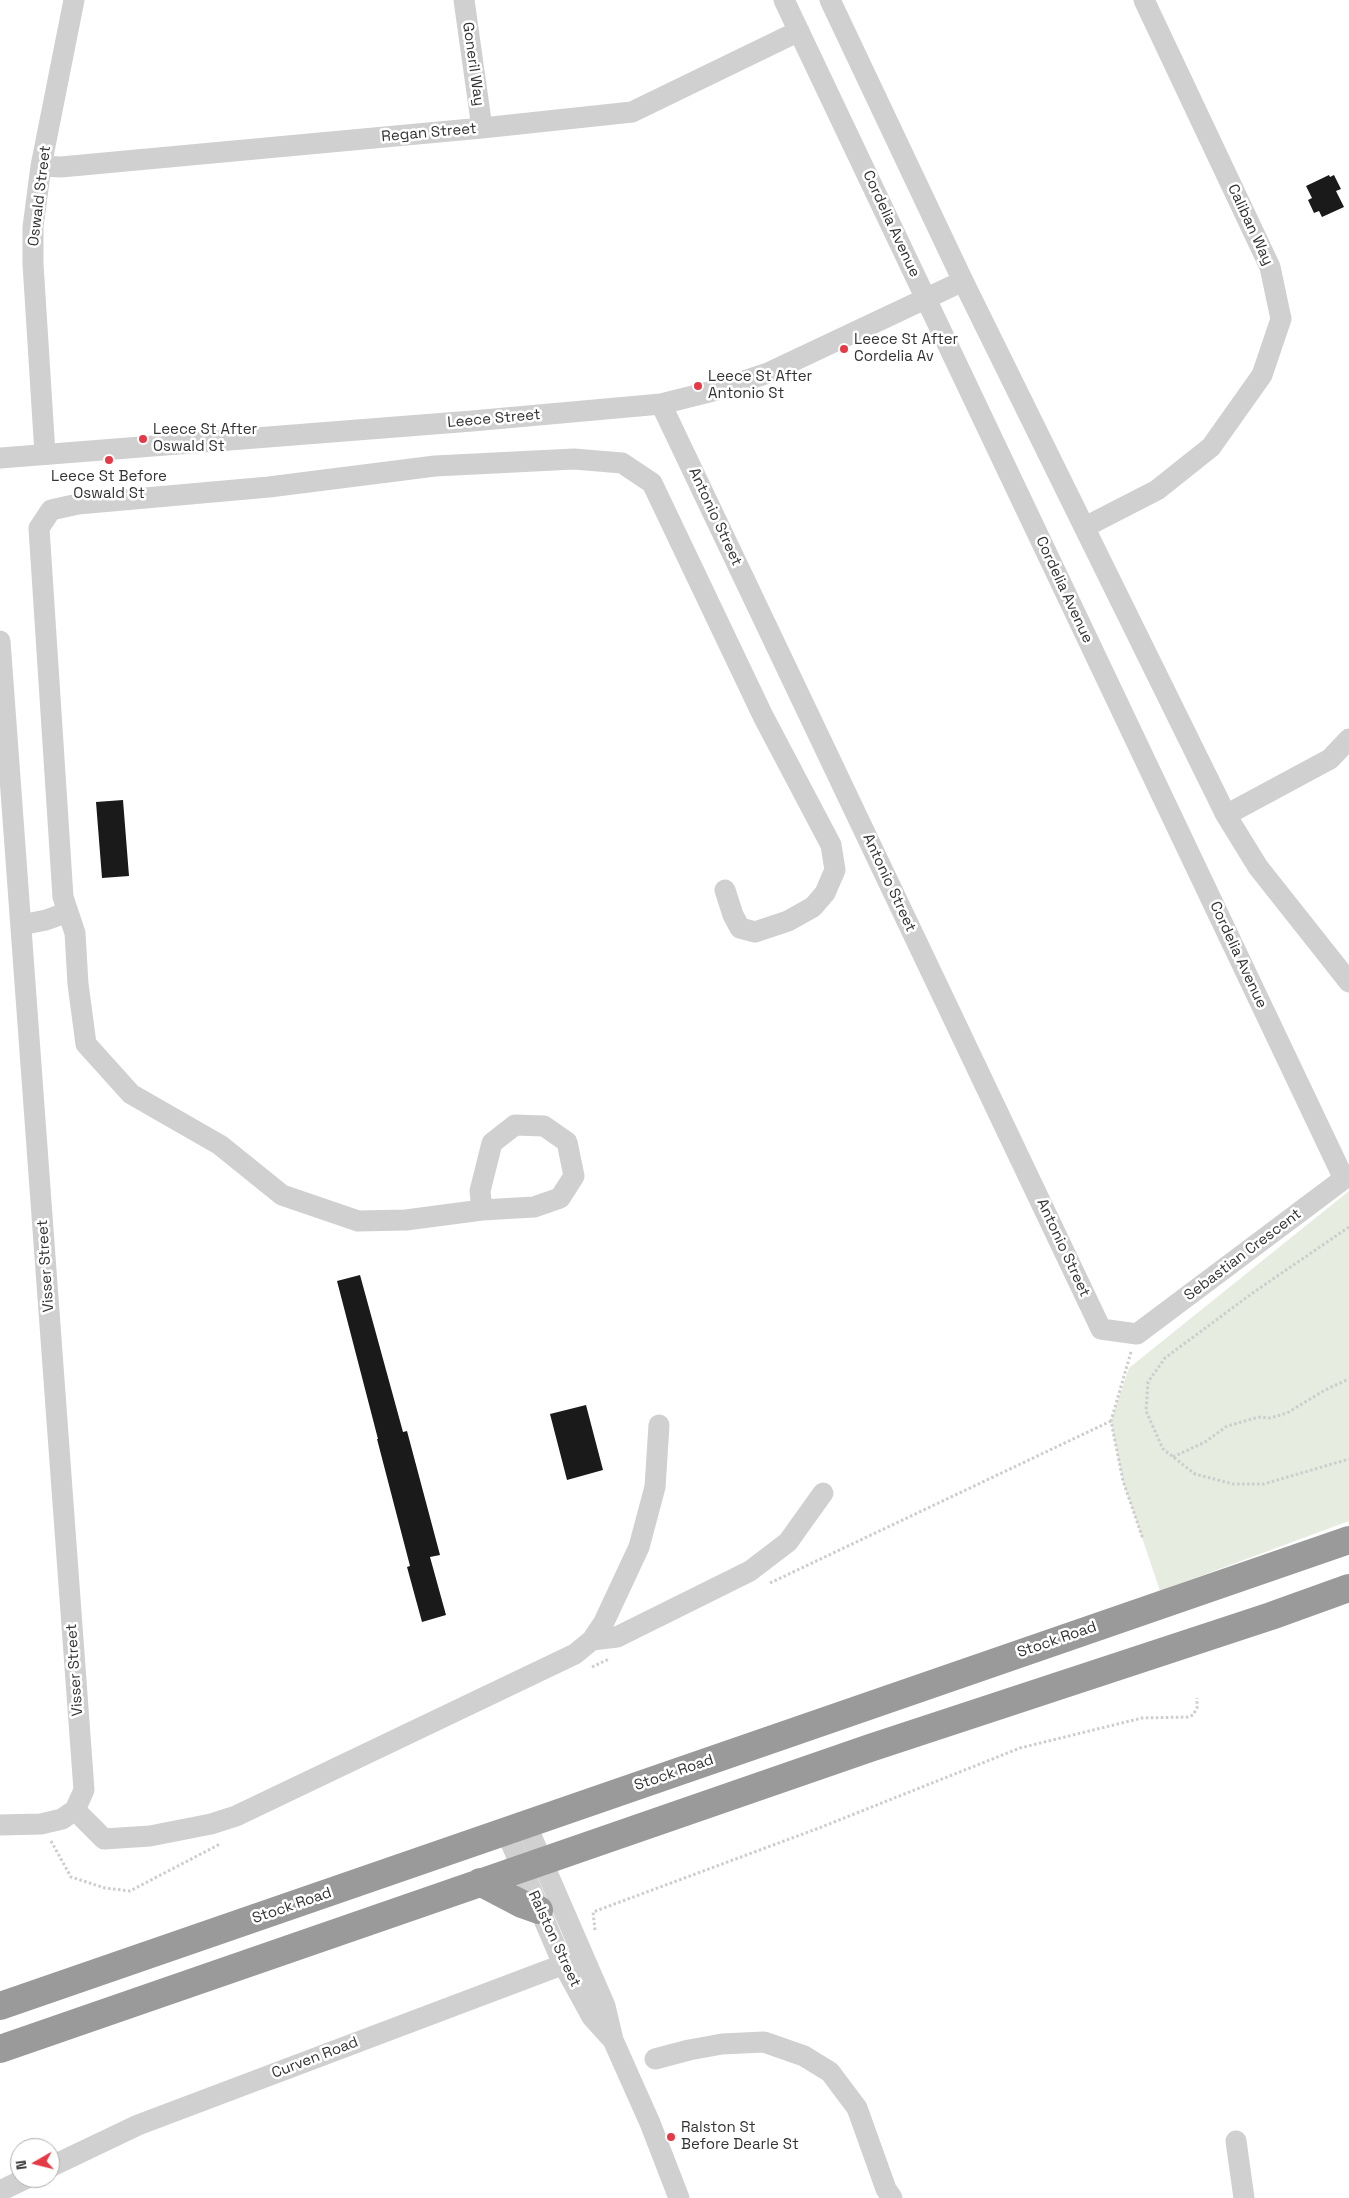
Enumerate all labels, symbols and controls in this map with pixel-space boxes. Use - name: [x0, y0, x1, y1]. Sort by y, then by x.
- street label: Goneril Way: [458, 21, 488, 107]
- street label: Regan Street: [381, 120, 477, 146]
- street label: Oswald Street: [25, 145, 55, 247]
- street label: Cordelia Avenue: [858, 168, 924, 280]
- street label: Caliban Way: [1223, 182, 1277, 268]
- place label: Leece St After Cordelia Av: [854, 331, 958, 366]
- marker: Leece St After Cordelia Av: [838, 343, 850, 355]
- place label: Leece St After Antonio St: [708, 368, 812, 403]
- marker: Leece St After Antonio St: [692, 380, 704, 392]
- street label: Leece Street: [447, 406, 541, 432]
- place label: Leece St After Oswald St: [153, 421, 257, 456]
- marker: Leece St After Oswald St: [137, 433, 149, 445]
- marker: Leece St Before Oswald St: [103, 454, 115, 466]
- street label: Antonio Street: [684, 465, 746, 569]
- place label: Leece St Before Oswald St: [51, 468, 167, 503]
- street label: Cordelia Avenue: [1031, 534, 1097, 646]
- street label: Antonio Street: [858, 831, 920, 935]
- street label: Cordelia Avenue: [1205, 899, 1271, 1011]
- street label: Antonio Street: [1032, 1196, 1094, 1300]
- street label: Sebastian Crescent: [1181, 1205, 1305, 1305]
- street label: Visser Street: [34, 1219, 58, 1313]
- street label: Stock Road: [1015, 1618, 1099, 1662]
- street label: Visser Street: [63, 1623, 87, 1717]
- street label: Stock Road: [632, 1751, 716, 1795]
- street label: Stock Road: [250, 1884, 334, 1928]
- street label: Ralston Street: [524, 1888, 584, 1990]
- street label: Curven Road: [269, 2033, 361, 2083]
- place label: Ralston St Before Dearle St: [681, 2119, 799, 2154]
- marker: Ralston St Before Dearle St: [665, 2131, 677, 2143]
- north arrow: [10, 2138, 60, 2188]
- text: N: [12, 2159, 31, 2171]

